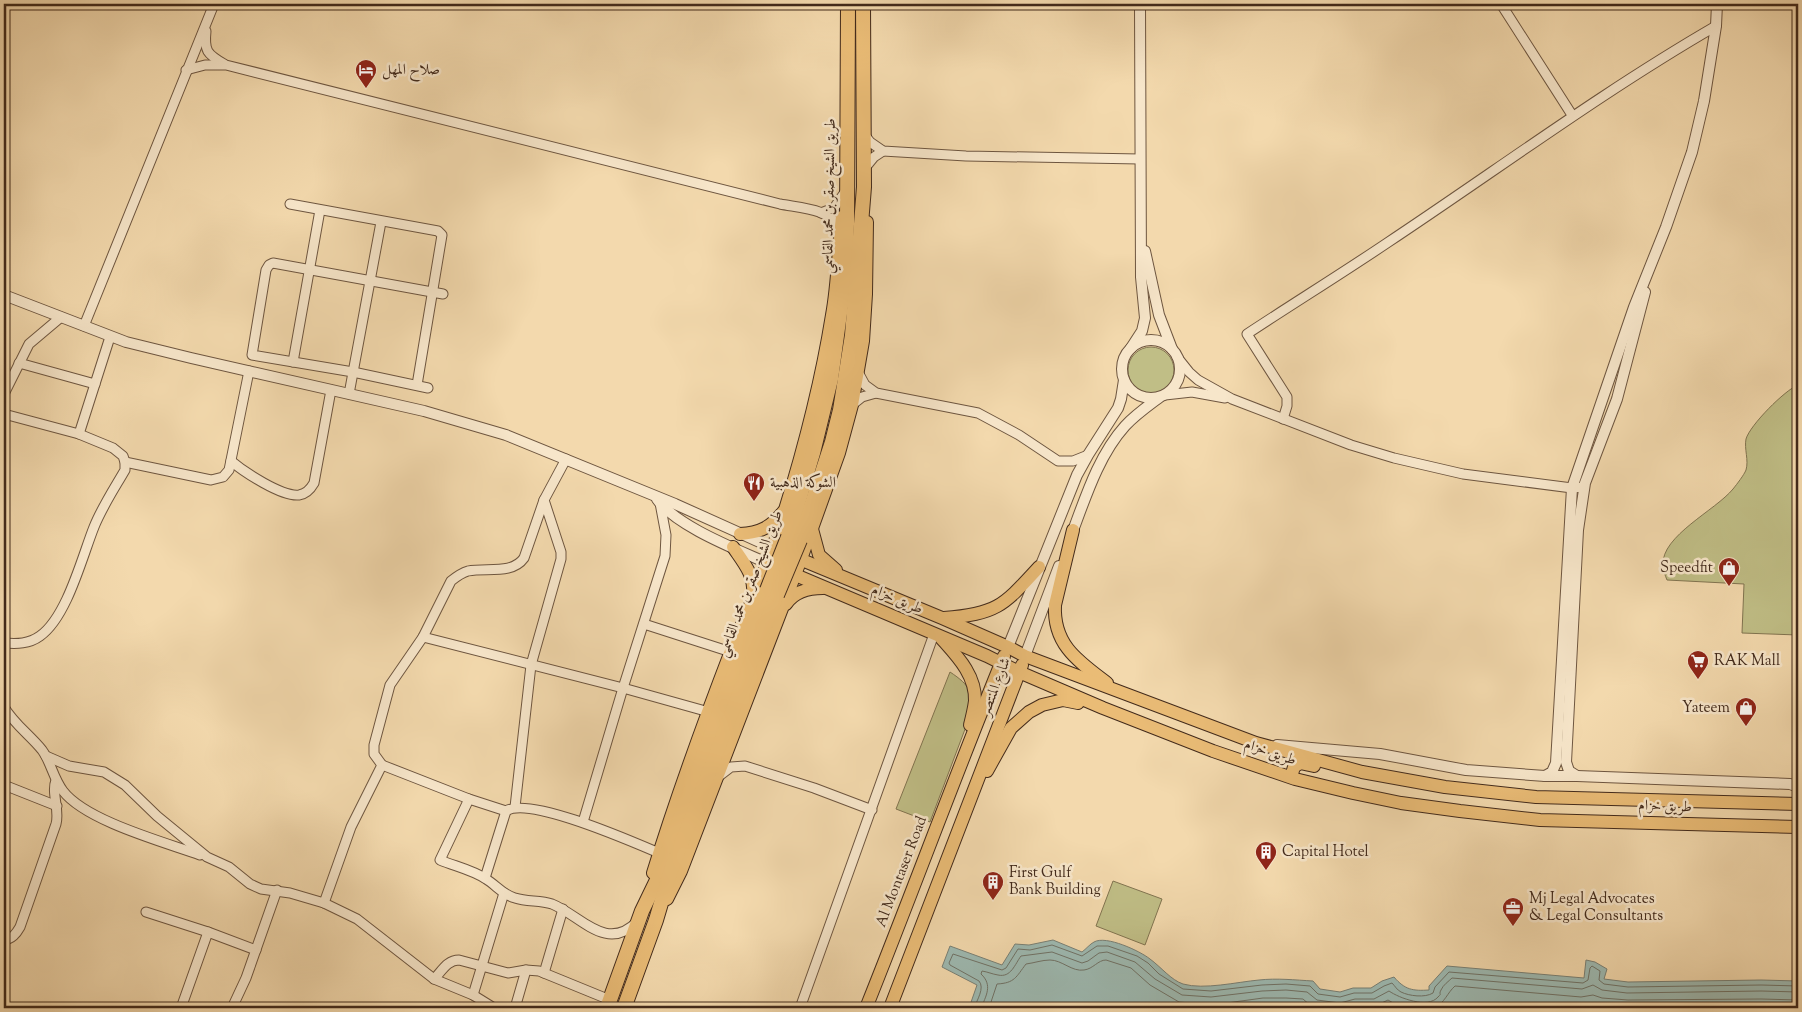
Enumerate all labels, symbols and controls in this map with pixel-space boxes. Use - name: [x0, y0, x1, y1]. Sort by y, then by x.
- hotel icon: صلاح المهل: [354, 58, 378, 89]
- place label: صلاح المهل: [382, 60, 440, 82]
- street label: طريق الشيخ صقر بن محمد القاسمي: [818, 118, 844, 274]
- restaurant icon: الشوكة الذهبية: [742, 471, 766, 502]
- place label: الشوكة الذهبية: [770, 473, 836, 494]
- street label: طريق الشيخ صقر بن محمد القاسمي: [713, 508, 791, 661]
- shop icon: Speedfit: [1717, 556, 1741, 587]
- place label: Speedfit: [1660, 558, 1713, 579]
- street label: طريق خزام: [868, 580, 926, 621]
- supermarket icon: RAK Mall: [1686, 649, 1710, 680]
- place label: RAK Mall: [1714, 651, 1780, 672]
- street label: شارع المنتصر: [975, 655, 1018, 722]
- shop icon: Yateem: [1734, 696, 1758, 727]
- place label: Yateem: [1682, 698, 1731, 719]
- street label: طريق خزام: [1241, 734, 1299, 773]
- street label: طريق خزام: [1638, 796, 1692, 819]
- street label: Al Montaser Road: [871, 813, 933, 931]
- building icon: Capital Hotel: [1254, 840, 1278, 871]
- place label: Capital Hotel: [1282, 842, 1369, 863]
- place label: First Gulf Bank Building: [1009, 863, 1101, 901]
- building icon: First Gulf Bank Building: [981, 870, 1005, 901]
- place label: Mj Legal Advocates & Legal Consultants: [1529, 889, 1663, 927]
- office icon: Mj Legal Advocates & Legal Consultants: [1501, 896, 1525, 927]

